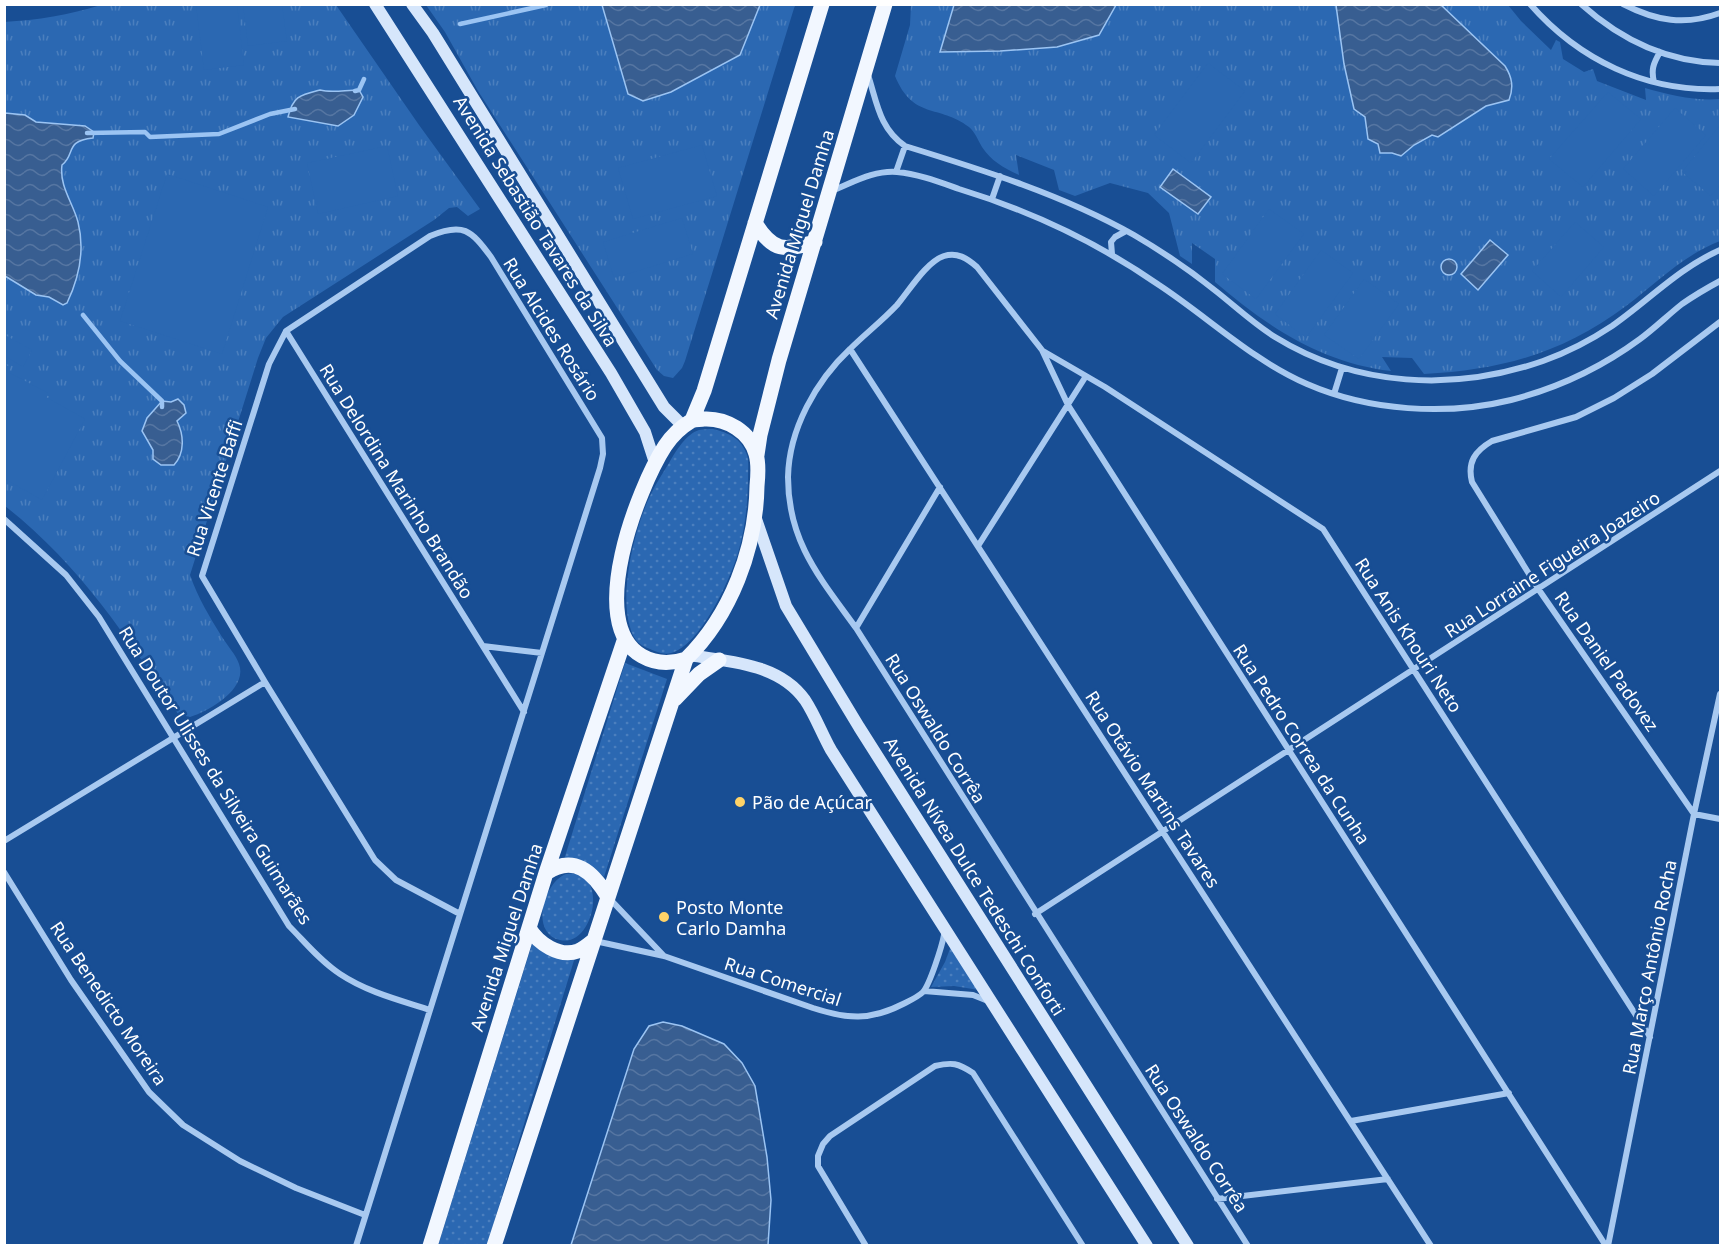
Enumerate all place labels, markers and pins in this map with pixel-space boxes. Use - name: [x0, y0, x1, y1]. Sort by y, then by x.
- place label: Pão de Açúcar: [752, 790, 872, 814]
- marker: Pão de Açúcar: [733, 795, 747, 809]
- place label: Posto Monte Carlo Damha: [676, 895, 786, 940]
- marker: Posto Monte Carlo Damha: [657, 910, 671, 924]

